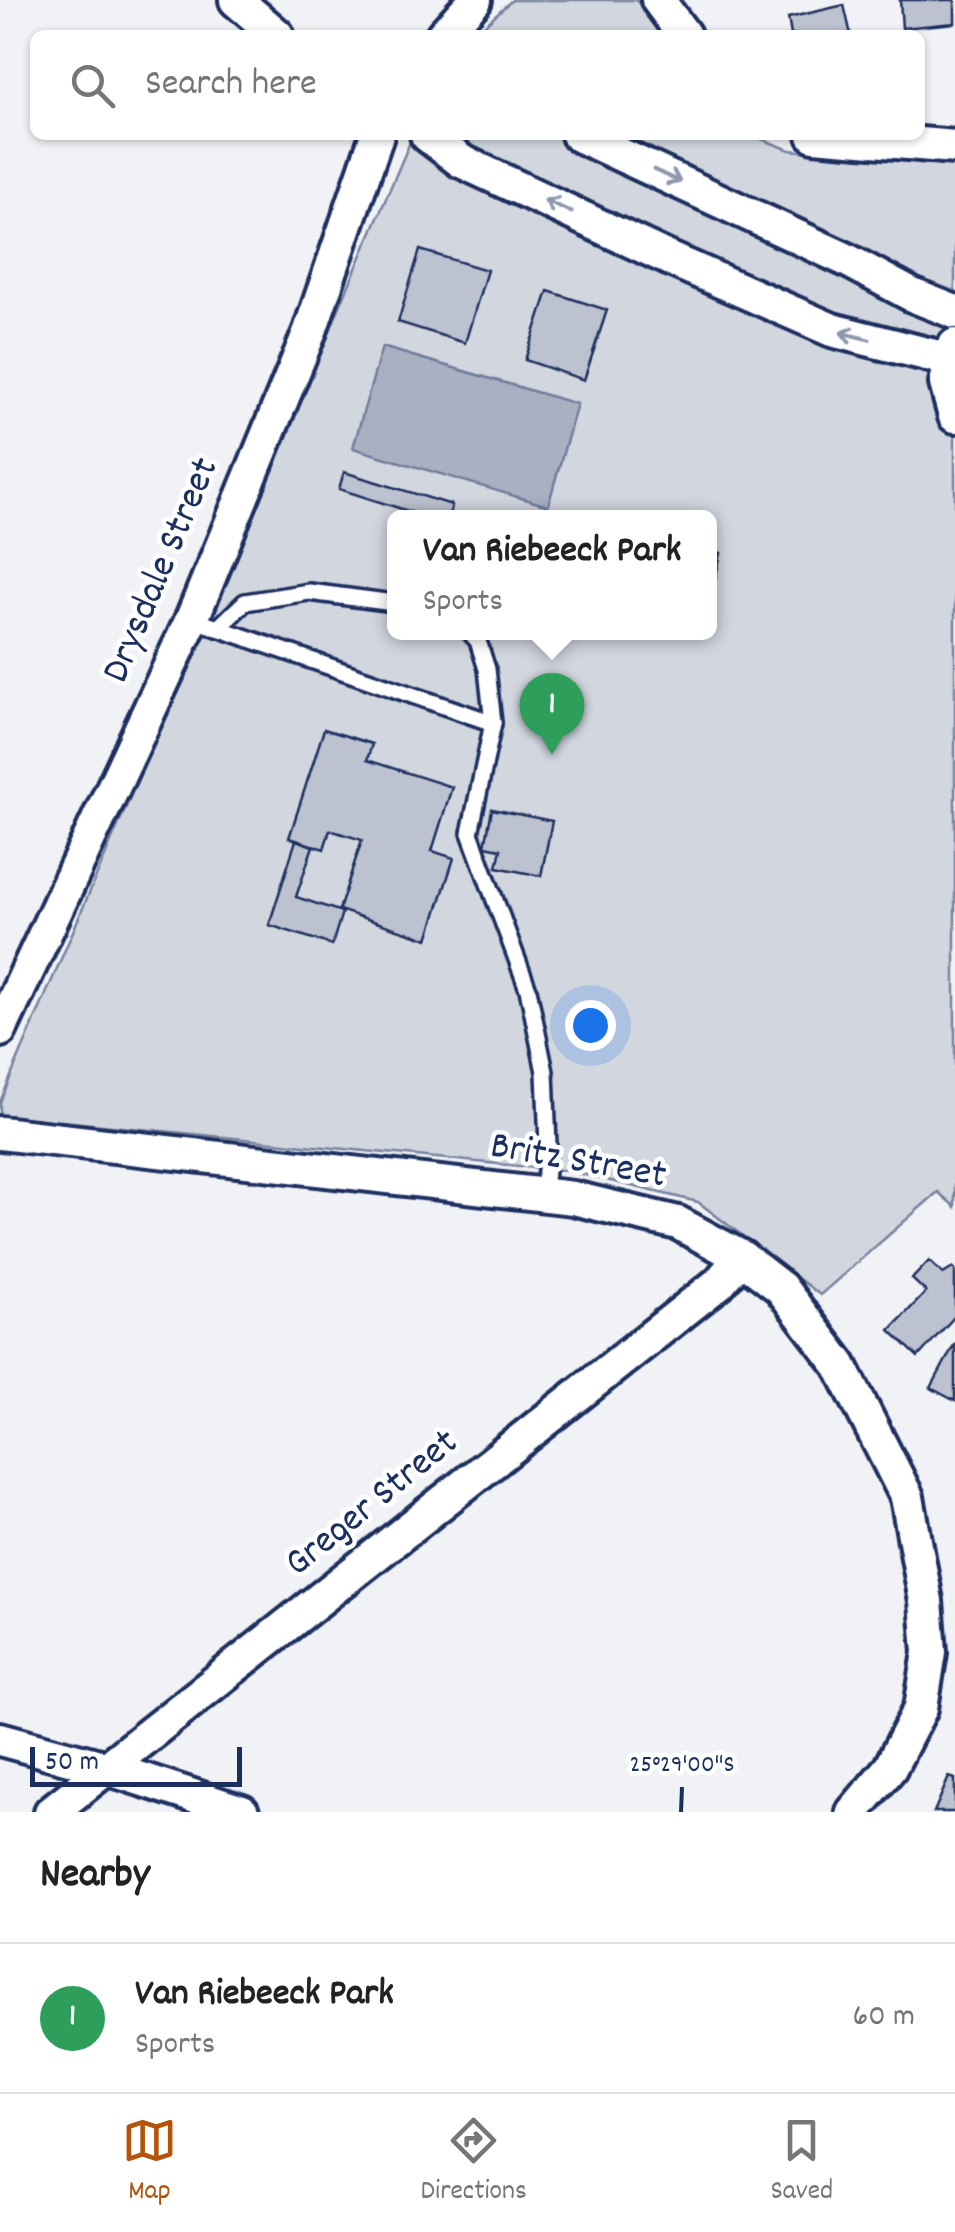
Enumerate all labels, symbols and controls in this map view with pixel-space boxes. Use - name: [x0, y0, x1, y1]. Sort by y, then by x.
- search box: [30, 30, 925, 140]
- icon: search: [65, 58, 120, 113]
- text: Search here: [145, 58, 317, 113]
- one-way arrow: [651, 168, 682, 186]
- one-way arrow: [544, 195, 574, 214]
- one-way arrow: [840, 326, 872, 344]
- street label: Drysdale Street: [90, 450, 236, 692]
- popup: [387, 510, 717, 640]
- text: Van Riebeeck Park: [423, 525, 681, 580]
- text: Sports: [423, 580, 503, 626]
- pin: 1: [520, 672, 584, 755]
- your location: [565, 1000, 616, 1051]
- street label: Britz Street: [486, 1120, 670, 1206]
- street label: Greger Street: [274, 1417, 472, 1593]
- scale bar: [30, 1742, 242, 1786]
- text: 50 m: [45, 1744, 99, 1784]
- text: 25°29'00"S: [629, 1748, 735, 1784]
- text: Nearby: [40, 1847, 150, 1907]
- text: Van Riebeeck Park: [135, 1968, 394, 2023]
- text: 1: [69, 1995, 76, 2041]
- text: 60 m: [853, 1995, 915, 2041]
- text: Sports: [135, 2023, 215, 2069]
- tab: Map: [122, 2113, 177, 2213]
- tab: Directions: [421, 2113, 527, 2213]
- tab: Saved: [771, 2113, 833, 2213]

